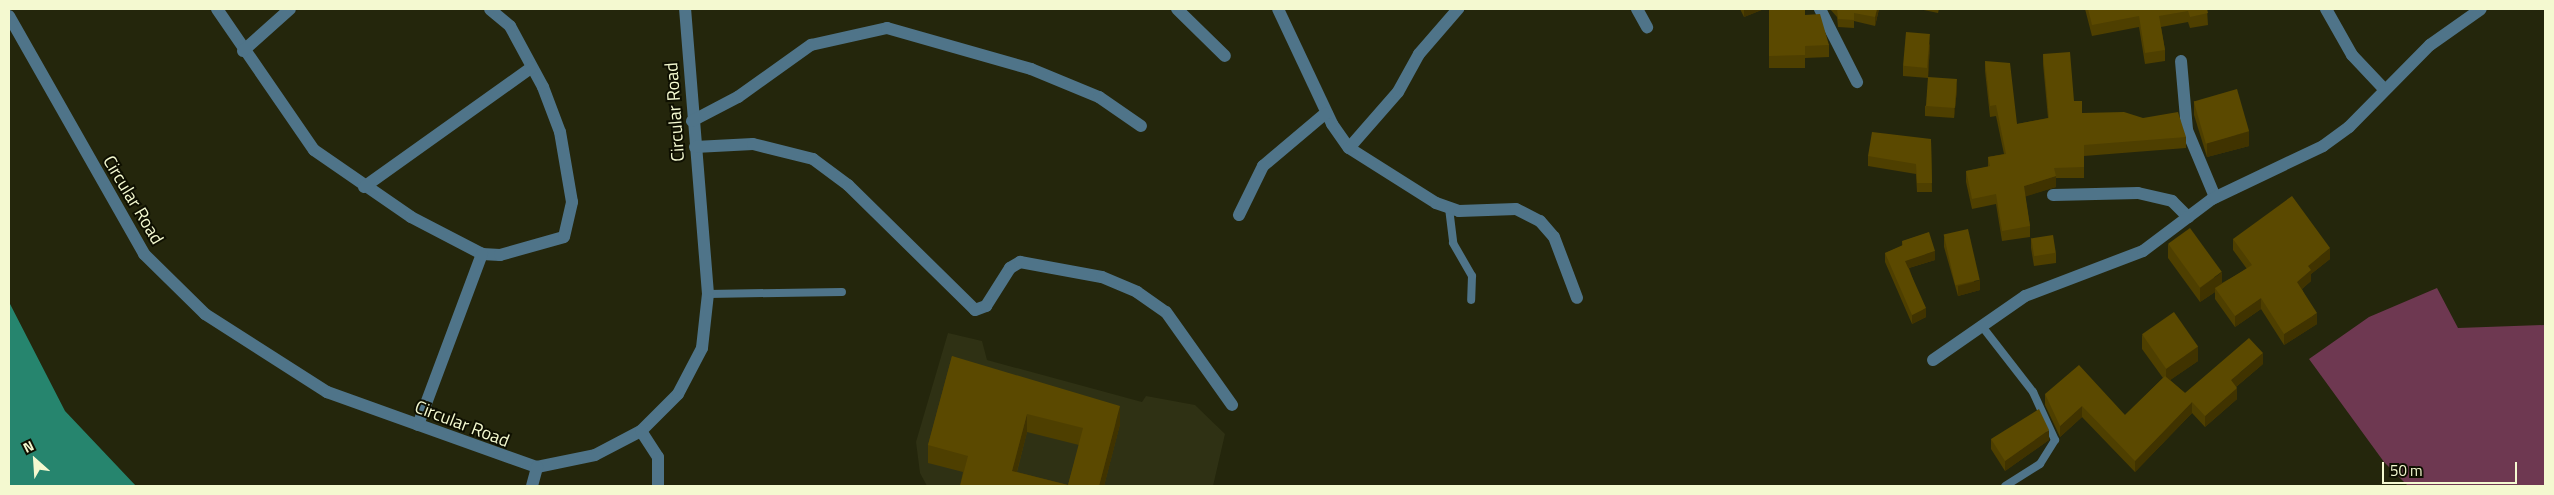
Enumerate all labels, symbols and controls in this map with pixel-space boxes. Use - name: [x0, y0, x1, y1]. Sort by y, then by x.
- street label: Circular Road: [661, 62, 689, 162]
- street label: Circular Road: [98, 152, 168, 248]
- street label: Circular Road: [412, 396, 512, 452]
- north arrow: [10, 435, 60, 485]
- text: N: [19, 435, 37, 458]
- scale bar: [2384, 452, 2519, 484]
- text: 50 m: [2390, 459, 2423, 482]

